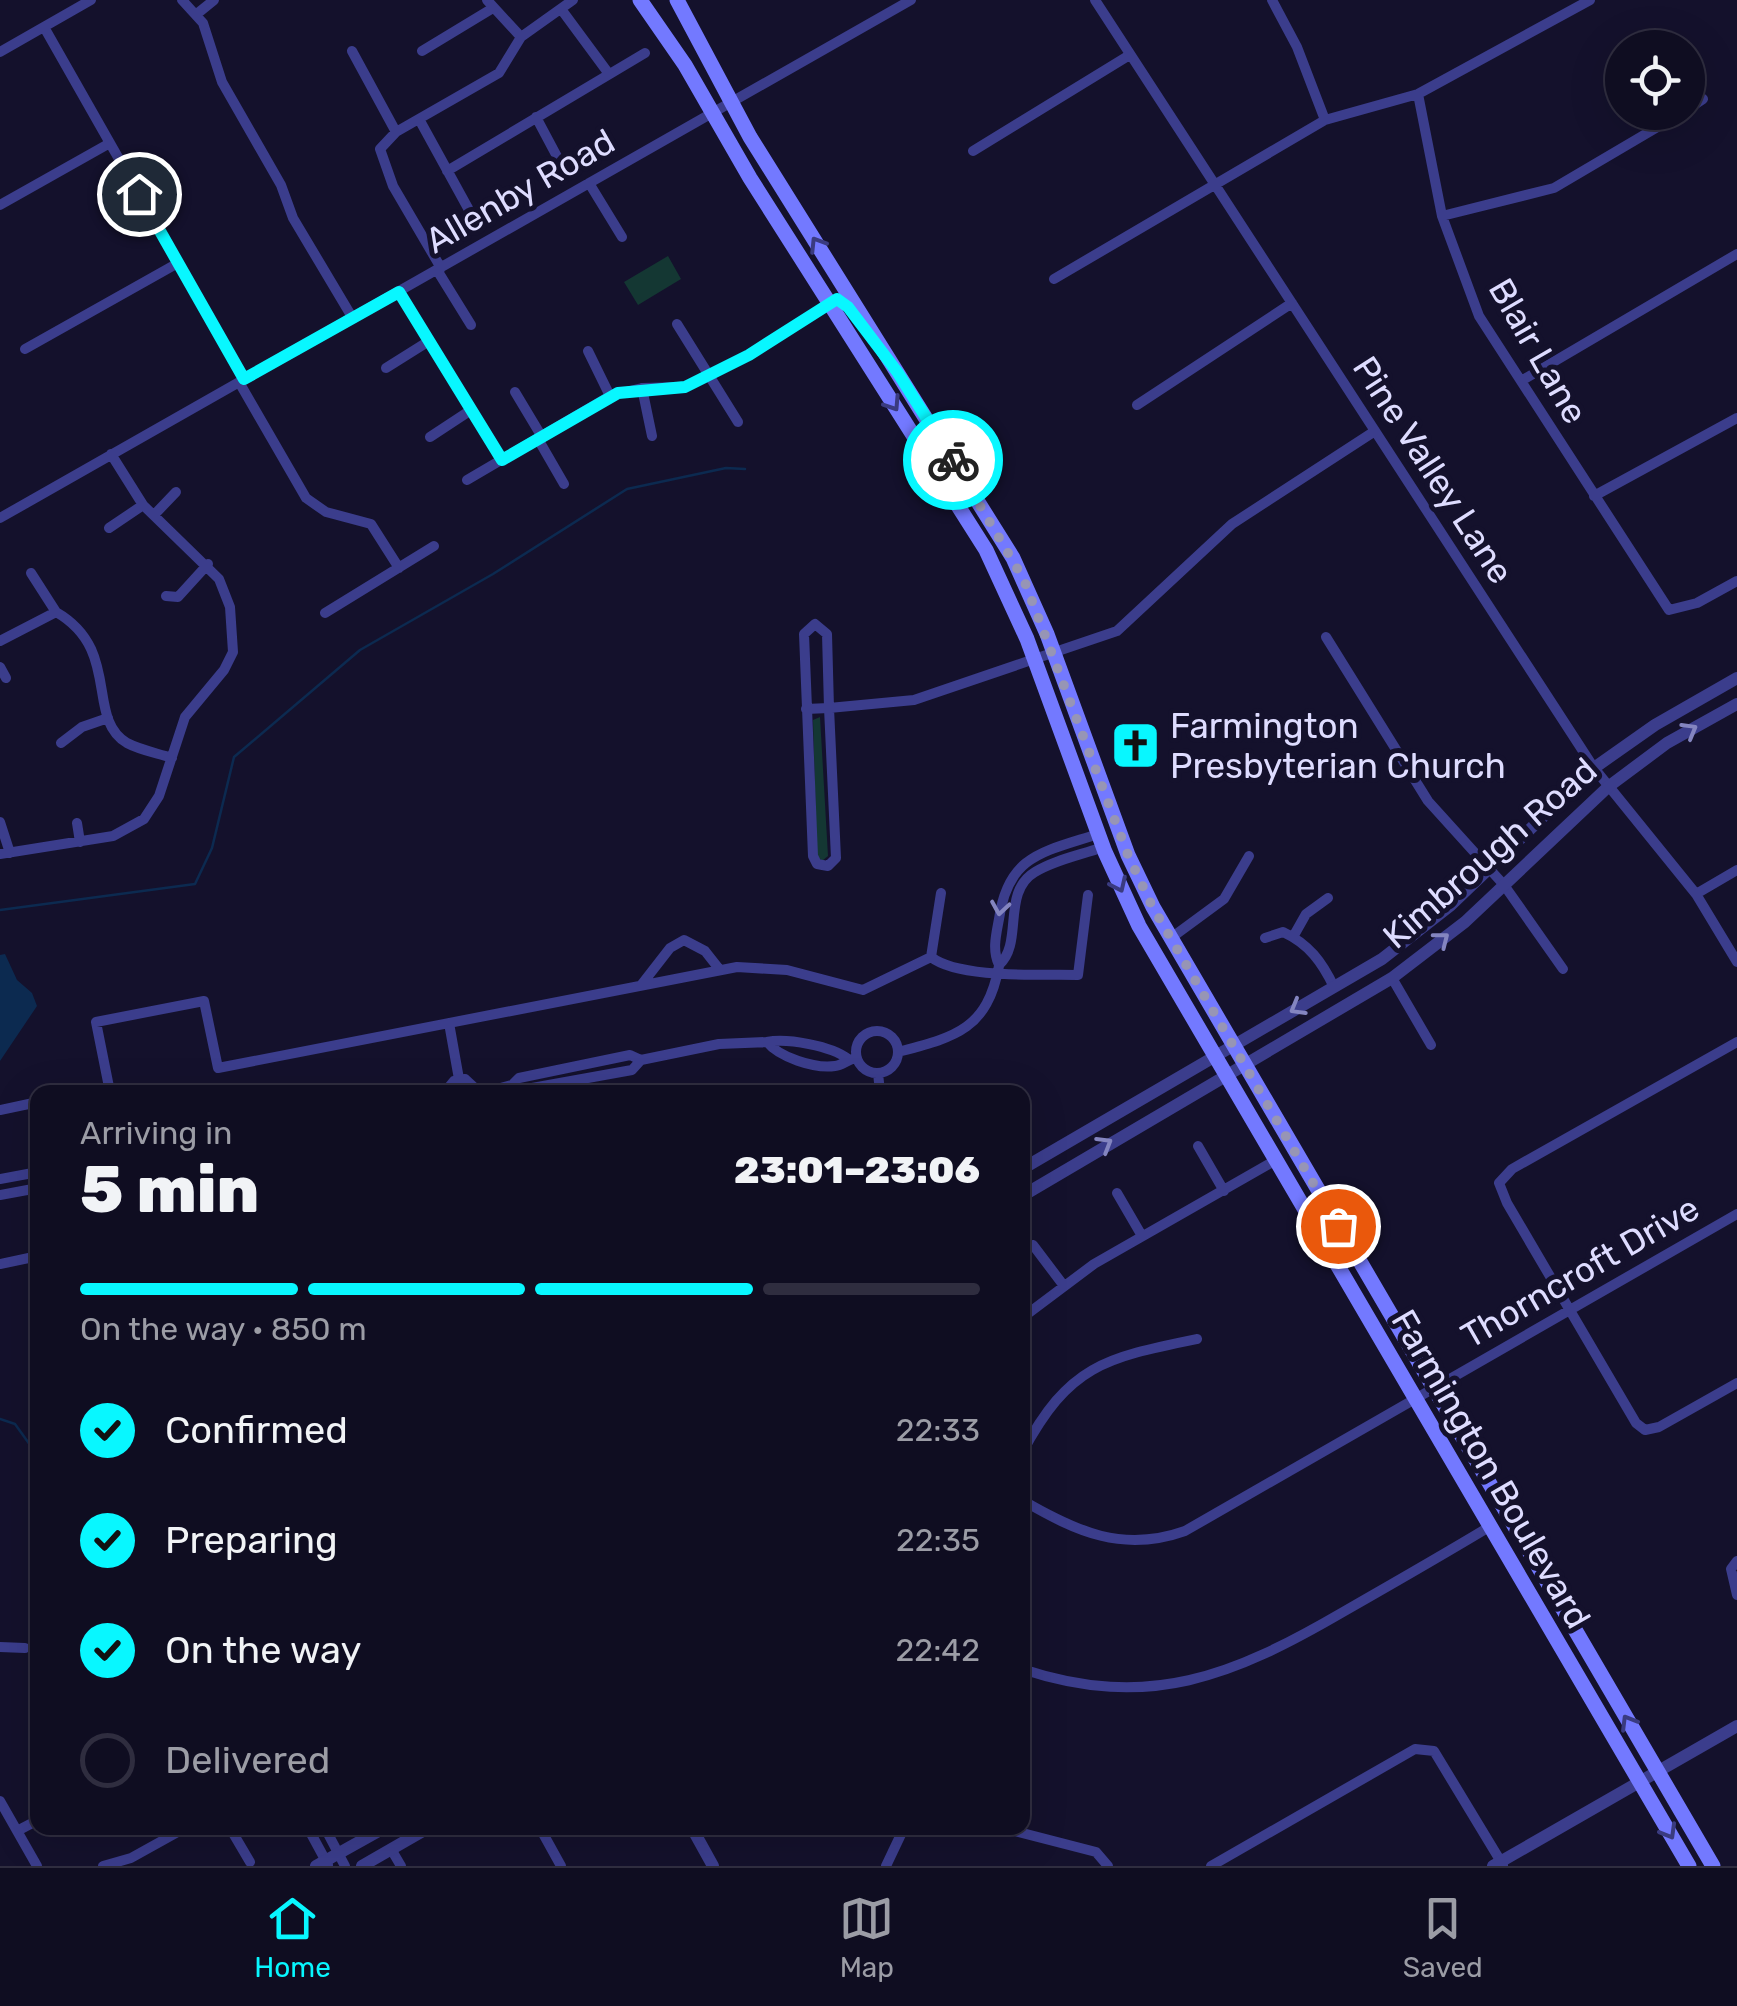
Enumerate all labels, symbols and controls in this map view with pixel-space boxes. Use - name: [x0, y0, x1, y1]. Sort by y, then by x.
- map controls: [1605, 30, 1705, 130]
- button: locate: [1605, 30, 1705, 130]
- street label: Allenby Road: [418, 120, 622, 262]
- pin: [97, 152, 182, 237]
- icon: home: [112, 167, 167, 222]
- one-way arrow: [810, 237, 829, 255]
- street label: Blair Lane: [1480, 271, 1596, 431]
- street label: Pine Valley Lane: [1344, 349, 1522, 591]
- one-way arrow: [880, 393, 899, 411]
- courier: [903, 410, 1003, 510]
- icon: bike: [926, 433, 981, 488]
- place label: Farmington Presbyterian Church: [1170, 705, 1506, 787]
- church icon: Farmington Presbyterian Church: [1109, 720, 1161, 772]
- one-way arrow: [1679, 723, 1697, 743]
- street label: Kimbrough Road: [1375, 749, 1605, 957]
- one-way arrow: [1107, 875, 1127, 893]
- one-way arrow: [991, 900, 1012, 917]
- one-way arrow: [1431, 934, 1449, 951]
- one-way arrow: [1290, 996, 1308, 1015]
- text: Arriving in: [80, 1114, 232, 1152]
- one-way arrow: [1094, 1137, 1112, 1156]
- text: 23:01–23:06: [734, 1147, 980, 1193]
- text: 5 min: [80, 1151, 259, 1228]
- pin: [1296, 1184, 1381, 1269]
- street label: Thorncroft Drive: [1454, 1187, 1706, 1357]
- icon: bag: [1311, 1199, 1366, 1254]
- street label: Farmington Boulevard: [1383, 1302, 1599, 1636]
- text: On the way · 850 m: [80, 1310, 367, 1348]
- icon: check: [80, 1403, 135, 1458]
- text: Confirmed: [165, 1407, 348, 1453]
- text: 22:33: [896, 1411, 980, 1449]
- icon: check: [80, 1513, 135, 1568]
- text: Preparing: [165, 1517, 338, 1563]
- text: 22:35: [896, 1521, 980, 1559]
- icon: check: [80, 1623, 135, 1678]
- text: On the way: [165, 1627, 361, 1673]
- text: 22:42: [896, 1631, 980, 1669]
- one-way arrow: [1621, 1715, 1640, 1733]
- text: Delivered: [165, 1737, 330, 1783]
- one-way arrow: [1657, 1821, 1676, 1839]
- tab: Home: [254, 1891, 331, 1984]
- tab: Map: [839, 1891, 894, 1984]
- tab: Saved: [1403, 1891, 1483, 1984]

